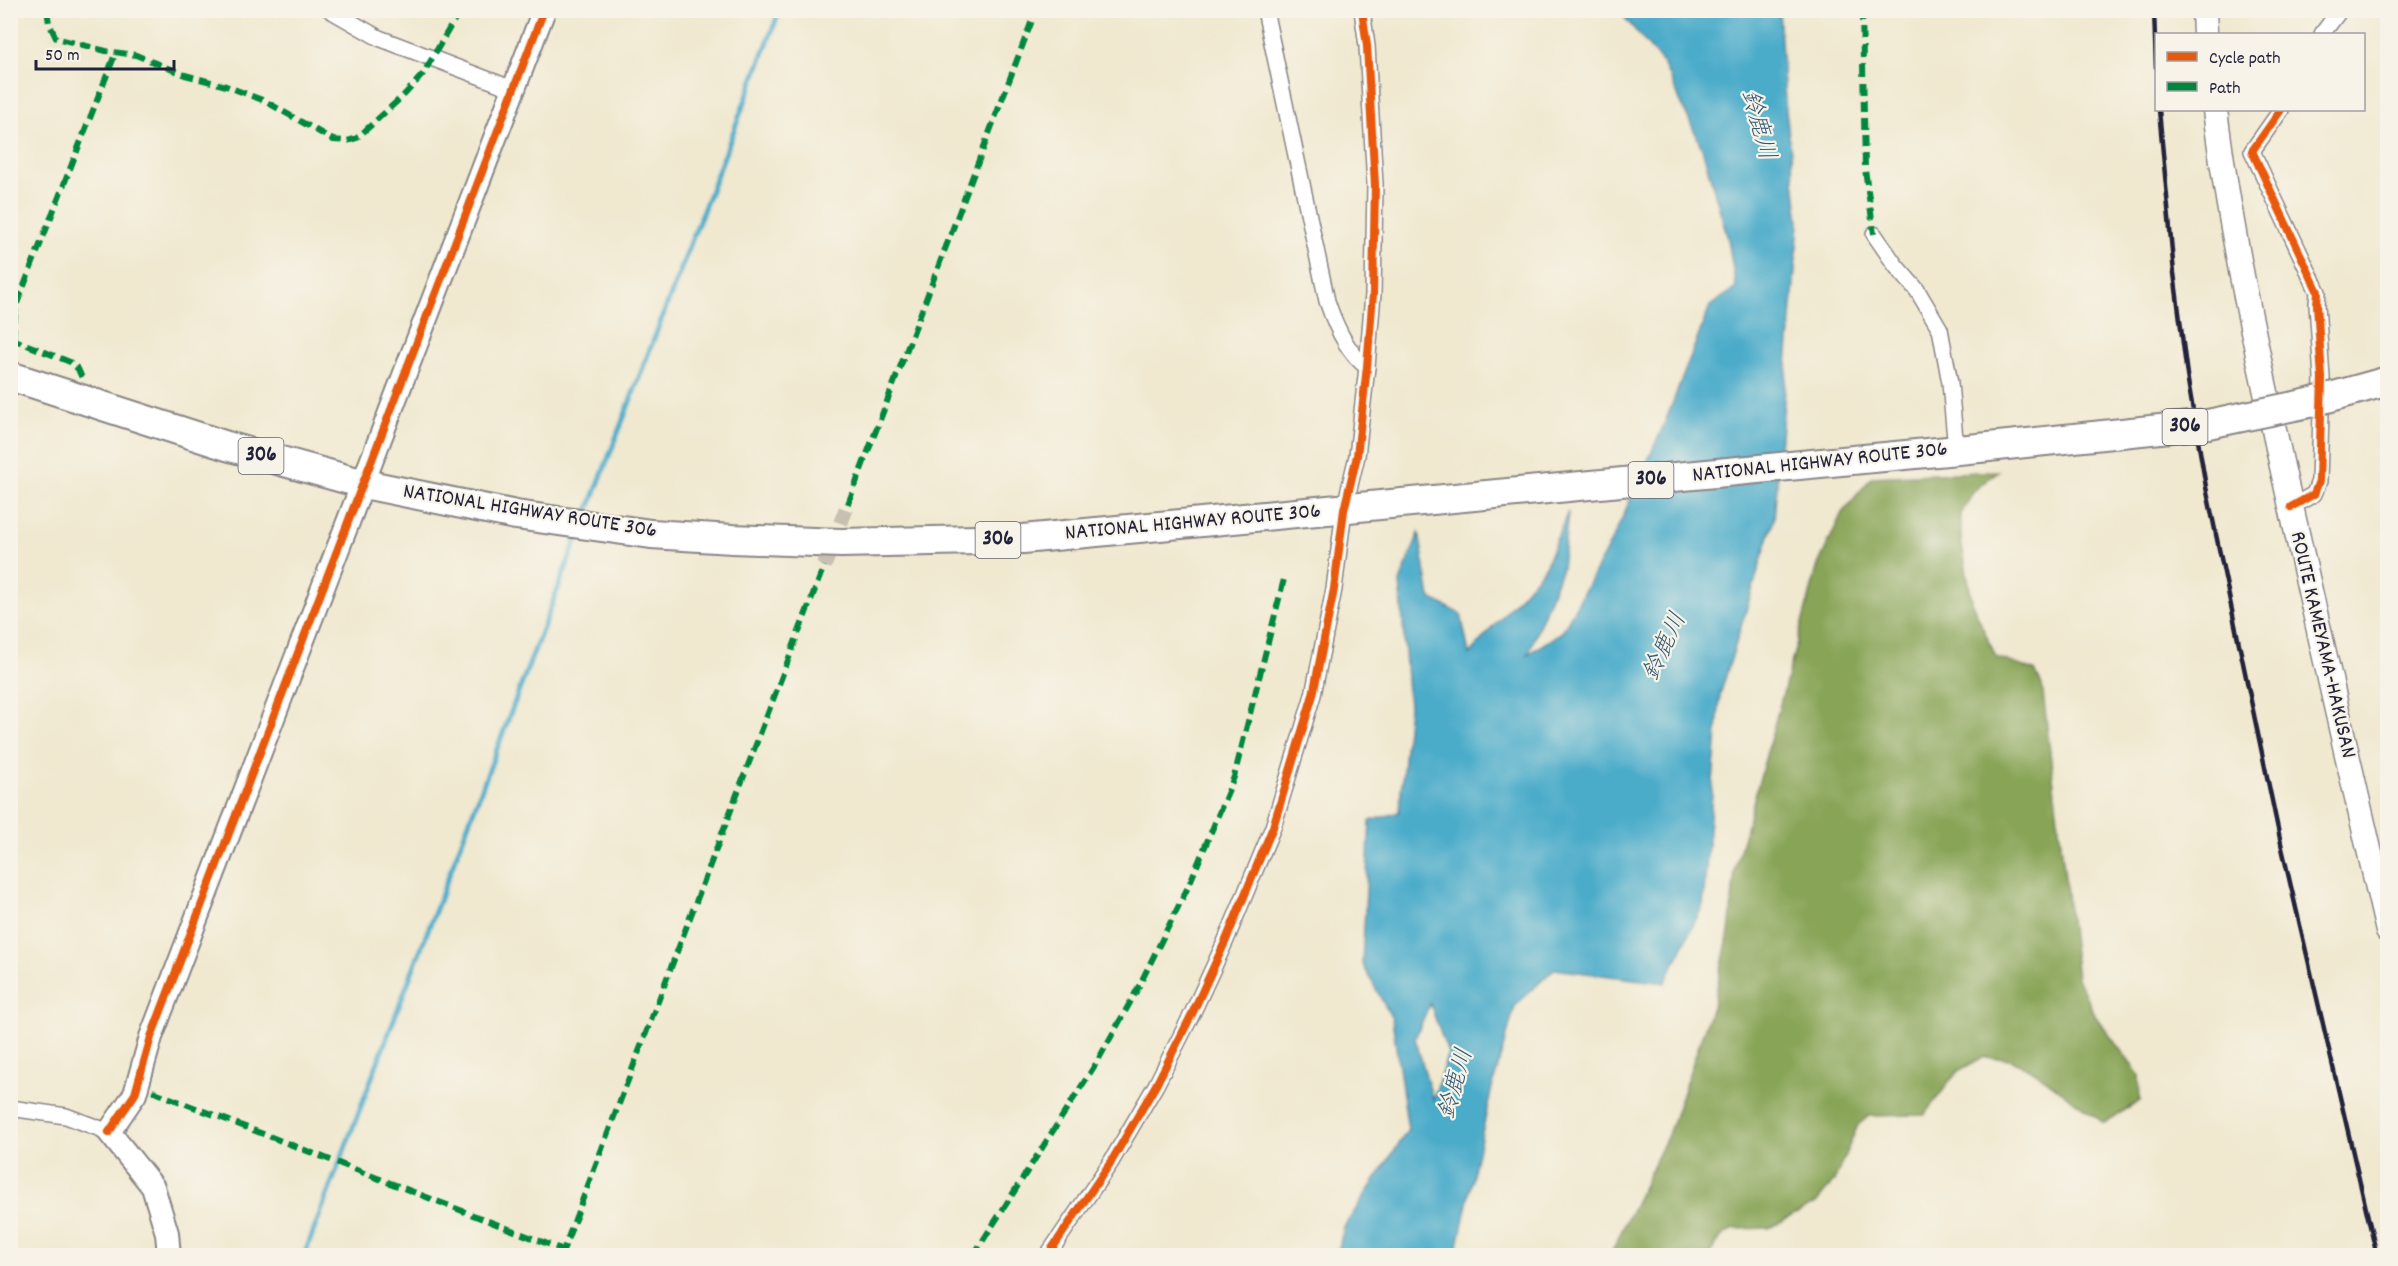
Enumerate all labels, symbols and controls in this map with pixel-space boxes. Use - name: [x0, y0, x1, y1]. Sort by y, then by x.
- scale bar: [36, 33, 174, 71]
- legend: [2155, 33, 2365, 111]
- text: 50 m: [45, 44, 80, 69]
- text: Cycle path: [2209, 47, 2280, 72]
- text: Path: [2209, 77, 2241, 102]
- water label: 鈴鹿川: [1731, 86, 1783, 164]
- road number: 306: [2162, 409, 2208, 445]
- street label: NATIONAL HIGHWAY ROUTE 306: [1691, 434, 1949, 492]
- road number: 306: [238, 438, 284, 474]
- road number: 306: [1628, 462, 1674, 498]
- street label: NATIONAL HIGHWAY ROUTE 306: [401, 477, 659, 547]
- street label: NATIONAL HIGHWAY ROUTE 306: [1064, 496, 1322, 550]
- road number: 306: [976, 522, 1020, 558]
- street label: ROUTE KAMEYAMA-HAKUSAN: [2281, 529, 2363, 761]
- water label: 鈴鹿川: [1635, 607, 1697, 687]
- water label: 鈴鹿川: [1431, 1045, 1483, 1123]

